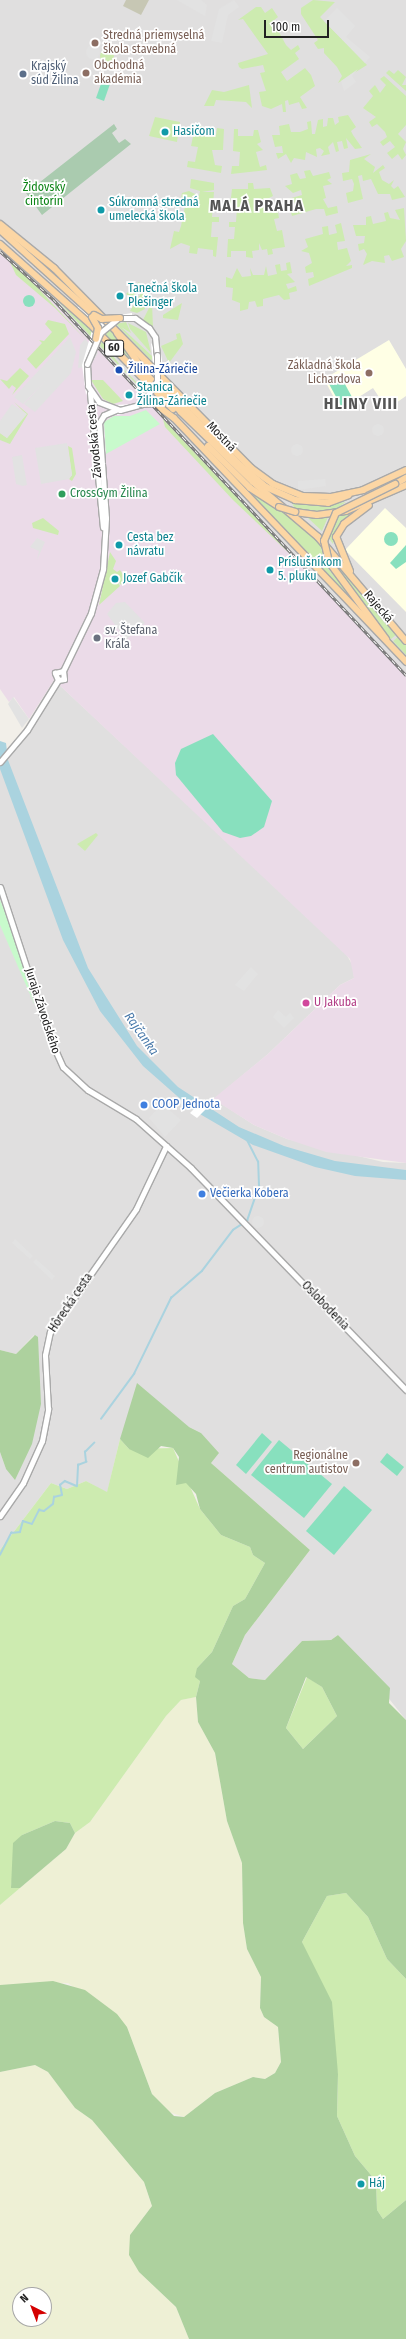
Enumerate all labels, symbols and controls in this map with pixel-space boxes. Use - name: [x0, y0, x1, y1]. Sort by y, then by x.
- scale bar: [266, 12, 331, 38]
- text: 100 m: [271, 20, 300, 34]
- place label: Stredná priemyselná škola stavebná: [103, 29, 204, 57]
- marker: Stredná priemyselná škola stavebná: [90, 38, 100, 48]
- place label: Obchodná akadémia: [94, 59, 144, 87]
- place label: Krajský súd Žilina: [31, 60, 79, 88]
- marker: Obchodná akadémia: [81, 68, 91, 78]
- marker: Krajský súd Žilina: [18, 69, 28, 79]
- place label: Hasičom: [173, 125, 215, 139]
- marker: Hasičom: [160, 127, 170, 137]
- park label: Židovský cintorín: [23, 181, 65, 209]
- place label: Súkromná stredná umelecká škola: [109, 196, 199, 224]
- district label: MALÁ PRAHA: [210, 196, 304, 216]
- marker: Súkromná stredná umelecká škola: [96, 205, 106, 215]
- place label: Tanečná škola Plešinger: [128, 282, 197, 310]
- marker: Tanečná škola Plešinger: [115, 291, 125, 301]
- road number: 60: [104, 339, 124, 357]
- place label: Základná škola Lichardova: [288, 359, 361, 387]
- place label: Žilina-Záriečie: [128, 363, 198, 377]
- marker: Žilina-Záriečie: [113, 364, 125, 376]
- marker: Základná škola Lichardova: [364, 368, 374, 378]
- place label: Stanica Žilina-Záriečie: [137, 381, 207, 409]
- marker: Stanica Žilina-Záriečie: [124, 390, 134, 400]
- district label: HLINY VIII: [324, 394, 398, 414]
- street label: Závodská cesta: [85, 403, 105, 479]
- street label: Mostná: [203, 419, 239, 455]
- place label: CrossGym Žilina: [70, 487, 148, 501]
- marker: CrossGym Žilina: [57, 489, 67, 499]
- place label: Cesta bez návratu: [127, 531, 173, 559]
- marker: Cesta bez návratu: [114, 540, 124, 550]
- place label: Príslušníkom 5. pluku: [278, 556, 341, 584]
- marker: Príslušníkom 5. pluku: [265, 565, 275, 575]
- place label: Jozef Gabčík: [123, 572, 183, 586]
- marker: Jozef Gabčík: [110, 574, 120, 584]
- street label: Rajecká: [360, 588, 396, 626]
- place label: sv. Štefana Kráľa: [105, 624, 157, 652]
- marker: sv. Štefana Kráľa: [92, 633, 102, 643]
- street label: Juraja Závodského: [21, 966, 63, 1056]
- place label: U Jakuba: [314, 996, 357, 1010]
- marker: U Jakuba: [301, 998, 311, 1008]
- water label: Rajčanka: [121, 1010, 161, 1058]
- place label: COOP Jednota: [152, 1098, 220, 1112]
- marker: COOP Jednota: [139, 1100, 149, 1110]
- place label: Večierka Kobera: [210, 1187, 289, 1201]
- marker: Večierka Kobera: [197, 1189, 207, 1199]
- street label: Hôrecká cesta: [46, 1271, 96, 1335]
- street label: Oslobodenia: [298, 1279, 352, 1333]
- place label: Regionálne centrum autistov: [265, 1449, 348, 1477]
- marker: Regionálne centrum autistov: [351, 1458, 361, 1468]
- place label: Háj: [369, 2177, 385, 2191]
- marker: Háj: [356, 2179, 366, 2189]
- north arrow: [12, 2287, 52, 2327]
- text: N: [18, 2291, 31, 2305]

